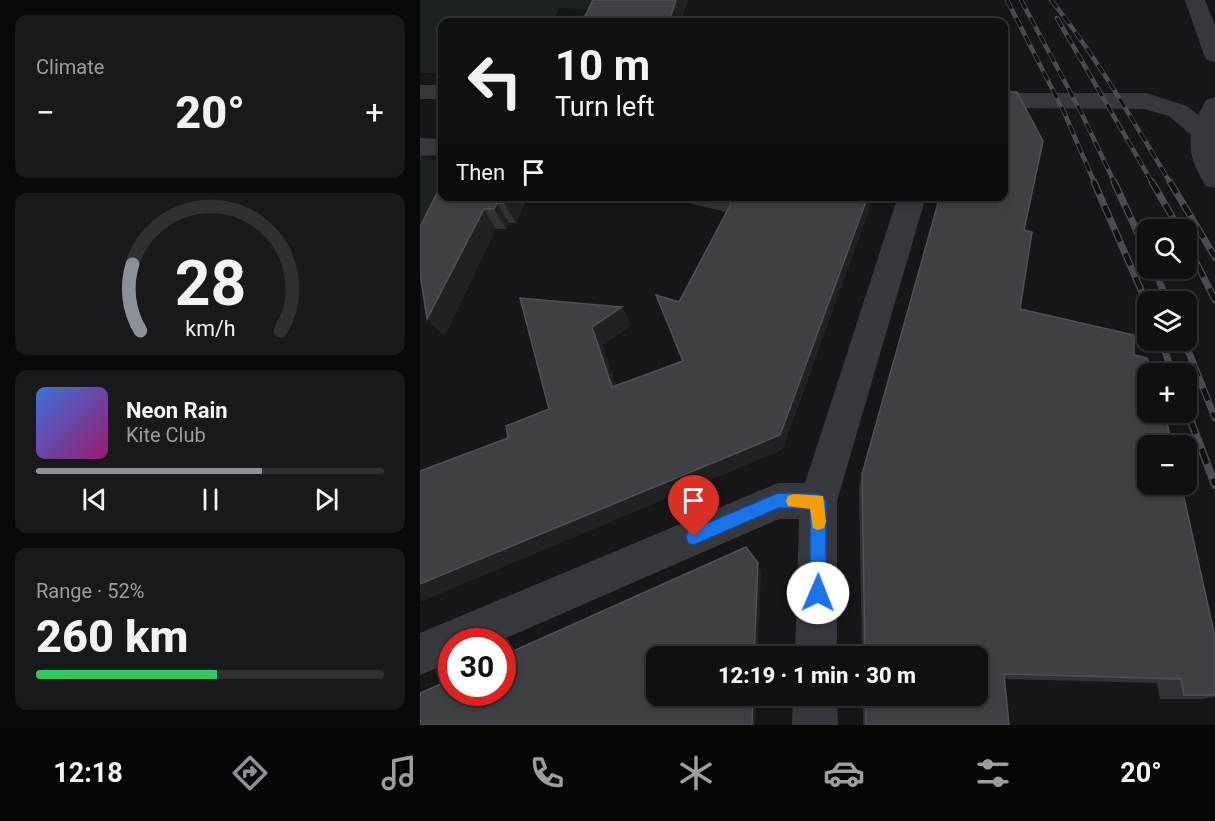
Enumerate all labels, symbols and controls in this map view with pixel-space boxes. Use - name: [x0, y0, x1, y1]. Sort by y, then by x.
- text: 10 m: [555, 41, 650, 90]
- icon: left: [456, 42, 534, 120]
- text: Climate: [36, 55, 104, 79]
- text: 20°: [175, 86, 245, 139]
- text: Turn left: [555, 91, 655, 123]
- text: −: [36, 93, 55, 132]
- text: +: [365, 93, 384, 132]
- icon: arrive: [517, 156, 550, 189]
- text: Then: [456, 160, 505, 185]
- map controls: [1137, 219, 1197, 495]
- button: search: [1137, 219, 1197, 279]
- text: 28: [174, 247, 246, 320]
- button: layers: [1137, 291, 1197, 351]
- text: km/h: [185, 316, 235, 341]
- button: +: [1137, 363, 1197, 423]
- text: Neon Rain: [126, 398, 228, 423]
- text: Kite Club: [126, 423, 206, 447]
- button: −: [1137, 435, 1197, 495]
- pin: [668, 475, 719, 537]
- icon: previous: [78, 483, 111, 516]
- icon: pause: [194, 483, 227, 516]
- icon: next: [310, 483, 343, 516]
- icon: arrive: [677, 484, 710, 517]
- position arrow: [786, 561, 850, 625]
- text: Range · 52%: [36, 579, 144, 603]
- text: 260 km: [36, 610, 188, 663]
- speed limit sign: 30: [438, 628, 516, 706]
- text: 12:19 · 1 min · 30 m: [718, 663, 916, 688]
- icon: directions: [229, 752, 271, 794]
- icon: music: [378, 752, 420, 794]
- icon: phone: [526, 752, 568, 794]
- icon: climate: [675, 752, 717, 794]
- icon: car: [823, 752, 865, 794]
- icon: filters: [972, 752, 1014, 794]
- text: 12:18: [53, 757, 123, 789]
- text: 20°: [1120, 757, 1162, 789]

